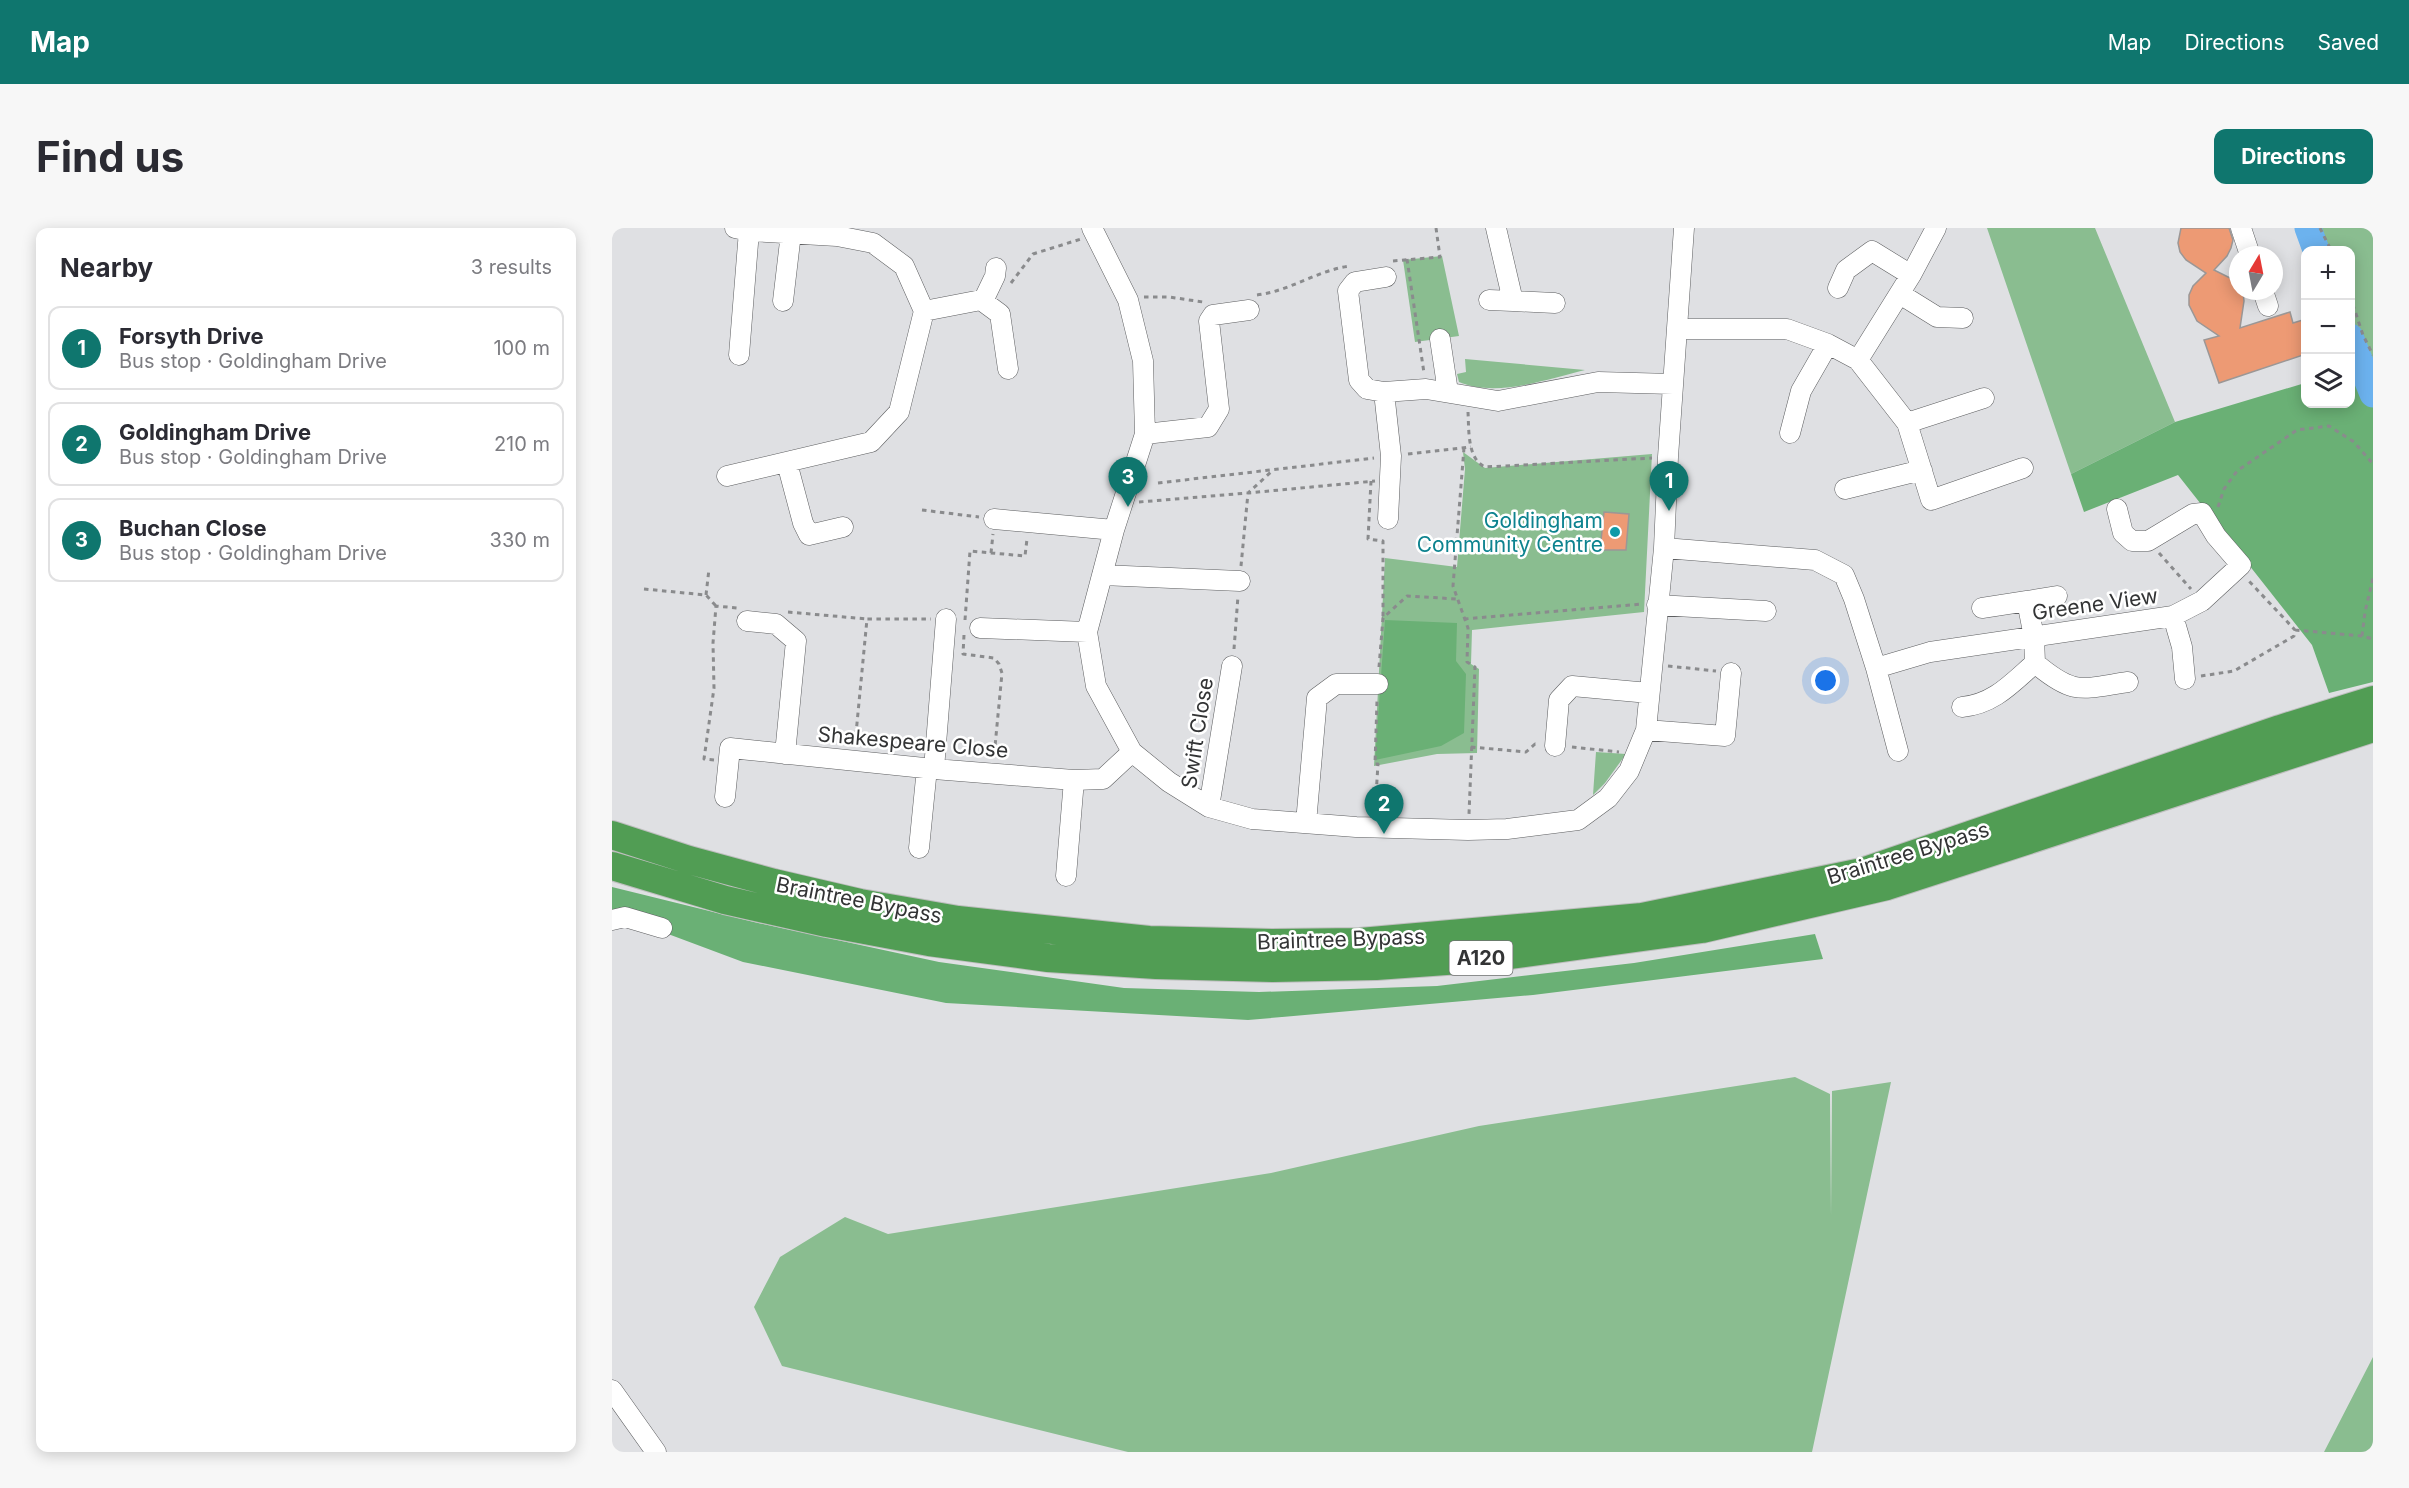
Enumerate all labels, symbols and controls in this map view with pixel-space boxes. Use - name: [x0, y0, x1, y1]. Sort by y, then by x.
- text: Map: [30, 25, 90, 59]
- text: Map: [2108, 30, 2151, 55]
- text: Directions: [2184, 30, 2285, 55]
- text: Saved: [2318, 30, 2379, 55]
- button: Directions: [2214, 129, 2373, 184]
- text: Find us: [36, 131, 184, 182]
- north arrow: [2229, 246, 2283, 300]
- map controls: [2301, 246, 2355, 408]
- button: +: [2301, 246, 2355, 300]
- text: Nearby: [60, 252, 153, 283]
- text: 3 results: [471, 255, 552, 279]
- button: −: [2301, 300, 2355, 354]
- text: Forsyth Drive: [119, 323, 264, 349]
- text: 1: [77, 336, 86, 360]
- text: 100 m: [493, 336, 550, 360]
- text: Bus stop · Goldingham Drive: [119, 349, 387, 373]
- button: layers: [2301, 354, 2355, 408]
- text: Goldingham Drive: [119, 419, 311, 445]
- text: 2: [75, 432, 88, 456]
- text: 210 m: [494, 432, 550, 456]
- text: Bus stop · Goldingham Drive: [119, 445, 387, 469]
- pin: 3: [1108, 458, 1148, 507]
- pin: 1: [1650, 462, 1688, 511]
- place label: Goldingham Community Centre: [1417, 508, 1603, 557]
- text: Buchan Close: [119, 515, 267, 541]
- marker: Goldingham Community Centre: [1608, 525, 1622, 539]
- text: 3: [75, 528, 88, 552]
- text: 330 m: [490, 528, 550, 552]
- text: Bus stop · Goldingham Drive: [119, 541, 387, 565]
- street label: Greene View: [2030, 583, 2160, 625]
- your location: [1811, 666, 1840, 695]
- street label: Swift Close: [1176, 676, 1218, 790]
- street label: Shakespeare Close: [817, 721, 1009, 763]
- pin: 2: [1364, 784, 1404, 834]
- street label: Braintree Bypass: [1824, 816, 1992, 890]
- street label: Braintree Bypass: [774, 872, 944, 928]
- street label: Braintree Bypass: [1256, 924, 1426, 954]
- road number: A120: [1450, 941, 1512, 975]

